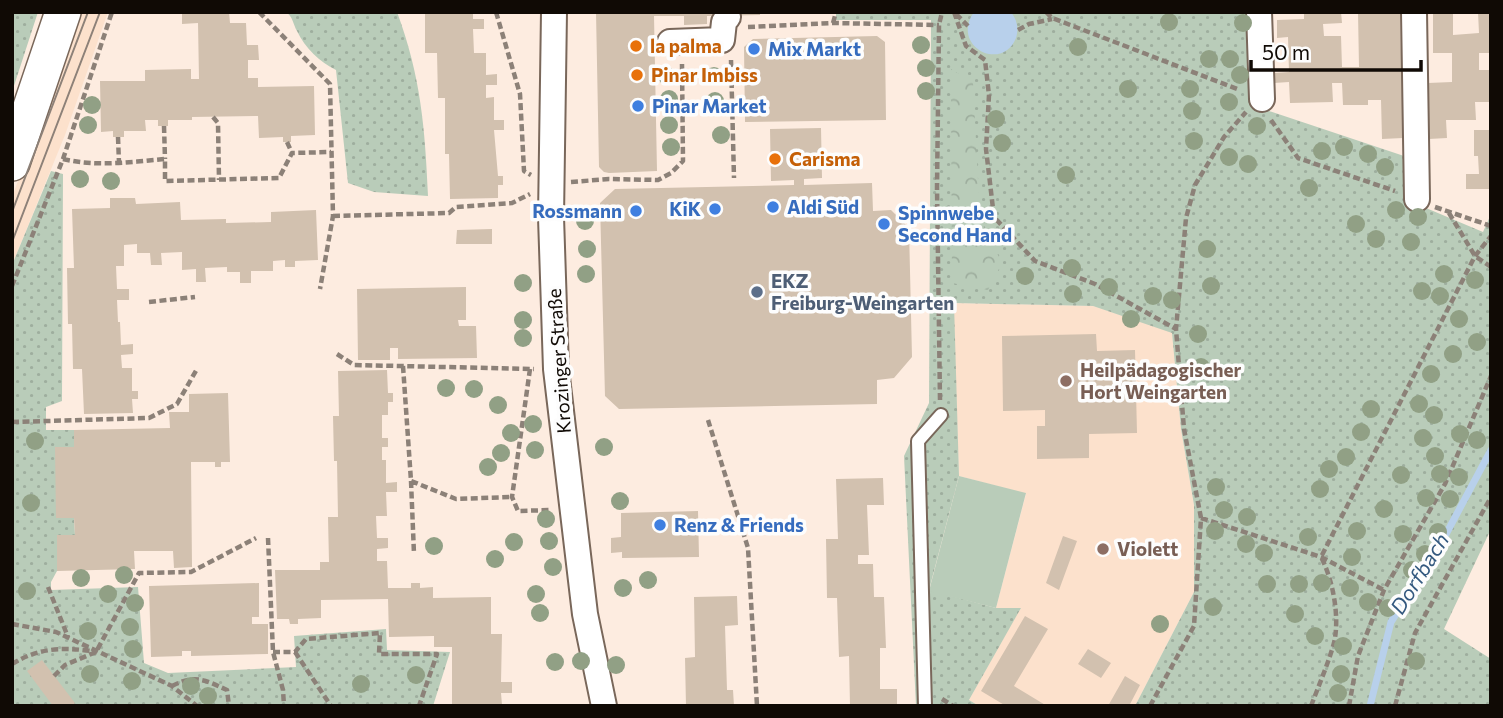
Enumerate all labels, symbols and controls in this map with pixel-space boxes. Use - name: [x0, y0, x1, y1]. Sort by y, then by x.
- scale bar: [1251, 28, 1421, 72]
- place label: la palma: [650, 34, 722, 57]
- place label: Mix Markt: [768, 37, 861, 60]
- marker: la palma: [628, 38, 644, 54]
- text: 50 m: [1262, 39, 1310, 64]
- marker: Mix Markt: [746, 41, 762, 57]
- place label: Pinar Imbiss: [651, 63, 758, 86]
- marker: Pinar Imbiss: [629, 67, 645, 83]
- place label: Pinar Market: [652, 94, 766, 117]
- marker: Pinar Market: [630, 98, 646, 114]
- place label: Carisma: [789, 147, 861, 170]
- marker: Carisma: [767, 151, 783, 167]
- place label: Aldi Süd: [787, 195, 859, 218]
- place label: KiK: [669, 197, 701, 220]
- place label: Rossmann: [532, 199, 622, 222]
- marker: Aldi Süd: [765, 199, 781, 215]
- marker: KiK: [707, 201, 723, 217]
- place label: Spinnwebe Second Hand: [898, 201, 1012, 246]
- marker: Rossmann: [628, 203, 644, 219]
- marker: Spinnwebe Second Hand: [876, 216, 892, 232]
- place label: EKZ Freiburg-Weingarten: [771, 269, 954, 314]
- marker: EKZ Freiburg-Weingarten: [749, 284, 765, 300]
- street label: Krozinger Straße: [542, 288, 575, 434]
- place label: Heilpädagogischer Hort Weingarten: [1080, 358, 1241, 403]
- marker: Heilpädagogischer Hort Weingarten: [1058, 373, 1074, 389]
- place label: Renz & Friends: [674, 513, 804, 536]
- marker: Renz & Friends: [652, 517, 668, 533]
- water label: Dorfbach: [1384, 528, 1453, 618]
- place label: Violett: [1117, 537, 1178, 560]
- marker: Violett: [1095, 541, 1111, 557]

